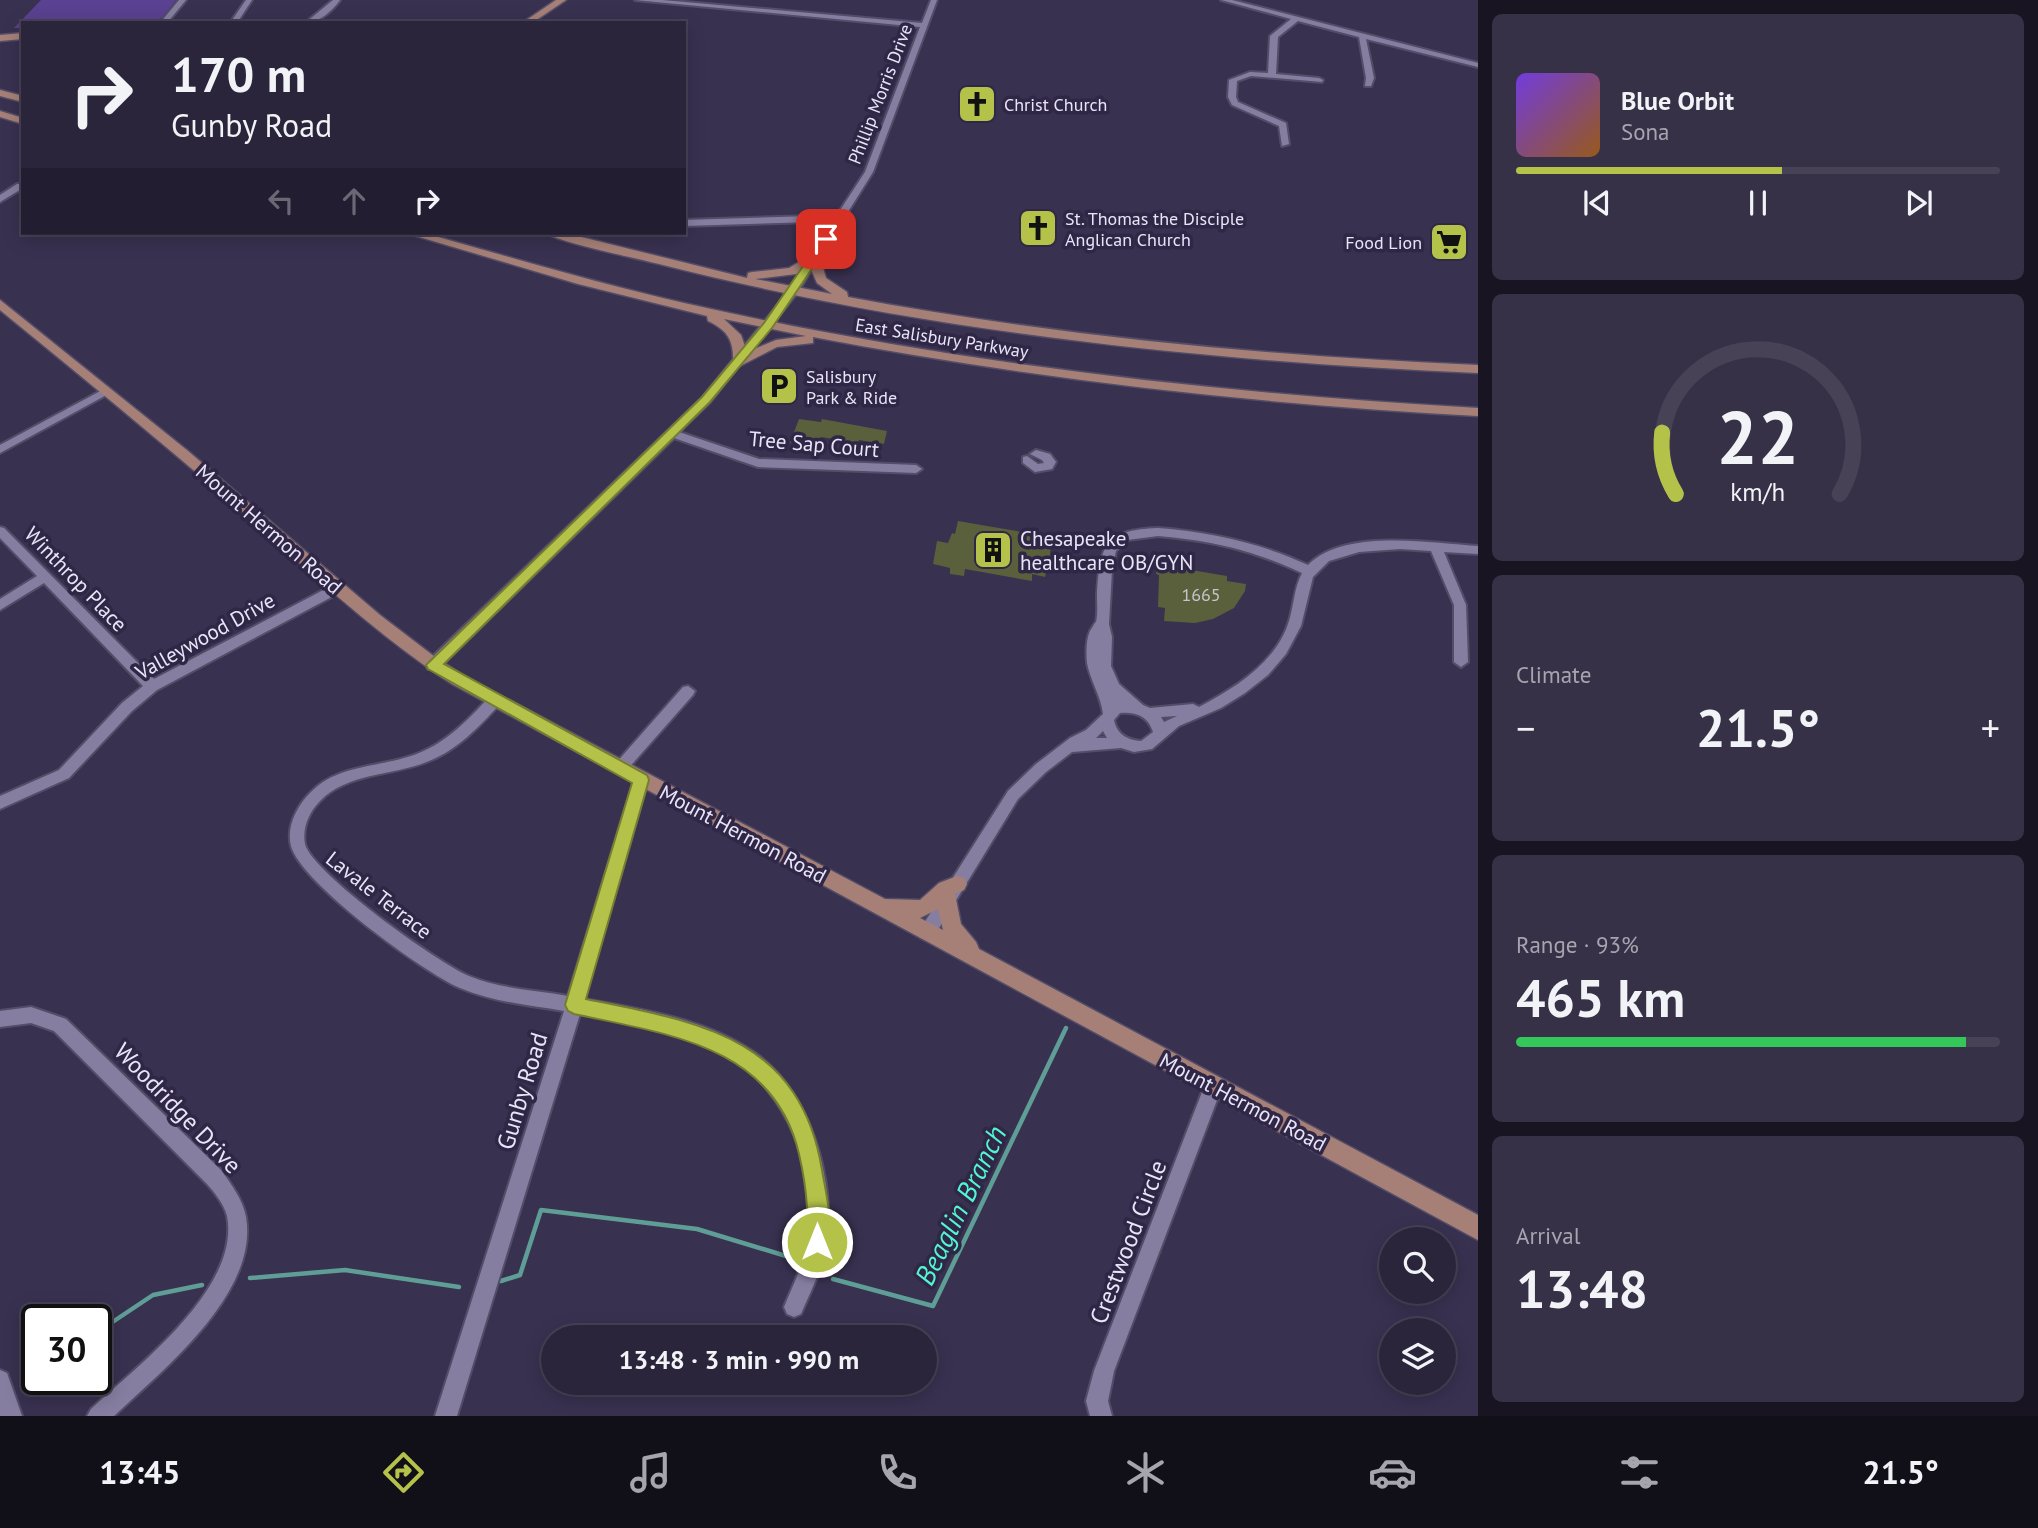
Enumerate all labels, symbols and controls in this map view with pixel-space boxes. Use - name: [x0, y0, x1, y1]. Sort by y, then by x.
- street label: Phillip Morris Drive: [843, 21, 917, 167]
- text: 170 m: [171, 42, 306, 106]
- icon: right: [56, 49, 147, 140]
- church icon: Christ Church: [956, 83, 998, 125]
- text: Blue Orbit: [1621, 84, 1734, 117]
- place label: Christ Church: [1004, 93, 1107, 116]
- text: Gunby Road: [171, 104, 332, 146]
- text: Sona: [1621, 117, 1670, 146]
- icon: left: [262, 182, 300, 220]
- icon: ahead: [335, 182, 373, 220]
- icon: right: [408, 182, 446, 220]
- icon: previous: [1578, 184, 1616, 222]
- icon: pause: [1739, 184, 1777, 222]
- icon: next: [1900, 184, 1938, 222]
- church icon: St. Thomas the Disciple Anglican Church: [1017, 207, 1059, 249]
- place label: St. Thomas the Disciple Anglican Church: [1065, 207, 1244, 251]
- pin: [796, 209, 856, 269]
- icon: arrive: [807, 220, 845, 258]
- supermarket icon: Food Lion: [1428, 221, 1470, 263]
- place label: Food Lion: [1345, 231, 1422, 254]
- street label: East Salisbury Parkway: [854, 313, 1031, 363]
- parking icon: Salisbury Park & Ride: [758, 365, 800, 407]
- place label: Salisbury Park & Ride: [806, 365, 897, 409]
- text: 22: [1717, 390, 1799, 484]
- street label: Tree Sap Court: [748, 425, 880, 463]
- street label: Mount Hermon Road: [190, 458, 348, 600]
- text: km/h: [1731, 475, 1785, 507]
- street label: Winthrop Place: [19, 521, 133, 637]
- place label: Chesapeake healthcare OB/GYN: [1020, 525, 1193, 576]
- building icon: Chesapeake healthcare OB/GYN: [972, 529, 1014, 571]
- house number: 1665: [1181, 583, 1221, 606]
- street label: Valleywood Drive: [130, 587, 279, 686]
- text: Climate: [1516, 660, 1591, 689]
- text: 21.5°: [1696, 694, 1820, 761]
- text: −: [1516, 703, 1535, 752]
- text: +: [1981, 703, 2000, 752]
- street label: Mount Hermon Road: [655, 779, 831, 889]
- street label: Lavale Terrace: [321, 845, 437, 945]
- text: Range · 93%: [1516, 930, 1639, 959]
- text: 465 km: [1516, 964, 1685, 1031]
- street label: Gunby Road: [489, 1029, 555, 1153]
- street label: Woodridge Drive: [108, 1036, 248, 1180]
- street label: Mount Hermon Road: [1155, 1047, 1331, 1157]
- water label: Beaglin Branch: [906, 1119, 1014, 1291]
- street label: Crestwood Circle: [1083, 1156, 1173, 1328]
- position arrow: [780, 1205, 854, 1279]
- text: Arrival: [1516, 1221, 1580, 1250]
- map controls: [1379, 1227, 1456, 1395]
- button: search: [1379, 1227, 1456, 1304]
- text: 13:48: [1516, 1255, 1648, 1322]
- speed limit sign: 30: [21, 1304, 112, 1395]
- button: layers: [1379, 1318, 1456, 1395]
- text: 13:48 · 3 min · 990 m: [619, 1343, 859, 1376]
- icon: directions: [379, 1448, 428, 1497]
- icon: music: [626, 1448, 675, 1497]
- icon: phone: [873, 1448, 922, 1497]
- icon: climate: [1121, 1448, 1170, 1497]
- icon: car: [1368, 1448, 1417, 1497]
- icon: filters: [1615, 1448, 1664, 1497]
- text: 13:45: [99, 1451, 180, 1493]
- text: 21.5°: [1863, 1451, 1939, 1493]

